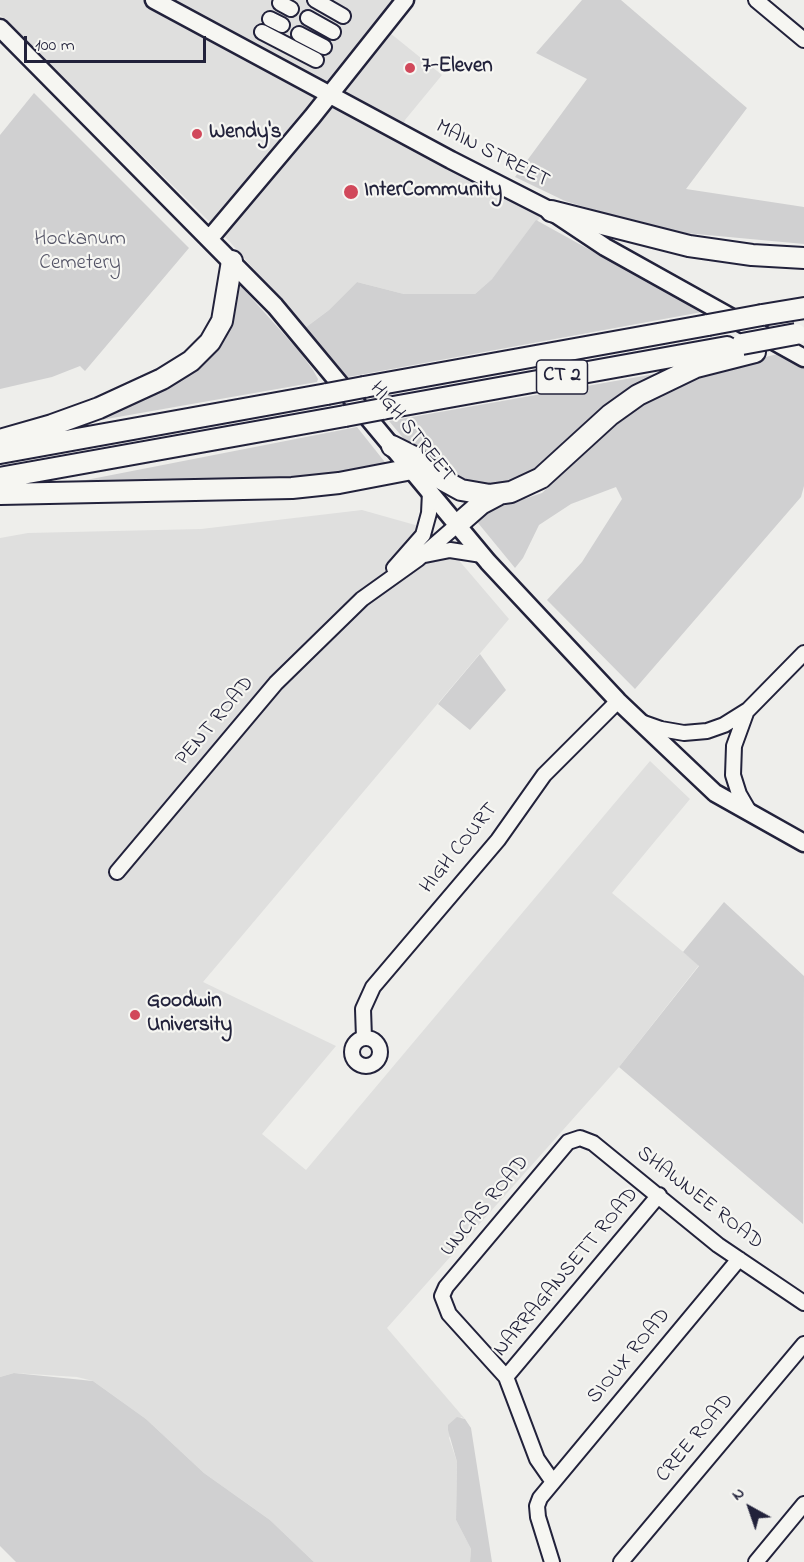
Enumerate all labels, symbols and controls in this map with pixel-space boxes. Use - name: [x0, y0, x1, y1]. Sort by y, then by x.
- scale bar: [27, 24, 208, 62]
- text: 100 m: [35, 33, 75, 59]
- place label: 7-Eleven: [422, 55, 493, 81]
- marker: 7-Eleven: [403, 61, 417, 75]
- street label: MAIN STREET: [431, 115, 553, 195]
- place label: Wendy's: [209, 121, 281, 147]
- marker: Wendy's: [190, 127, 204, 141]
- place label: InterCommunity: [364, 179, 502, 205]
- marker: InterCommunity: [342, 183, 360, 201]
- park label: Hockanum Cemetery: [34, 228, 126, 278]
- road number: CT 2: [536, 360, 588, 394]
- street label: HIGH STREET: [363, 378, 459, 488]
- street label: PENT ROAD: [171, 672, 261, 772]
- street label: HIGH COURT: [416, 799, 504, 899]
- place label: Goodwin University: [147, 990, 232, 1040]
- marker: Goodwin University: [128, 1008, 142, 1022]
- street label: SHAWNEE ROAD: [631, 1142, 767, 1256]
- street label: UNCAS ROAD: [436, 1151, 536, 1263]
- street label: NARRAGANSETT ROAD: [489, 1183, 645, 1363]
- street label: SIOUX ROAD: [583, 1304, 677, 1410]
- street label: CREE ROAD: [652, 1390, 740, 1488]
- north arrow: [720, 1478, 780, 1538]
- text: N: [727, 1482, 750, 1507]

